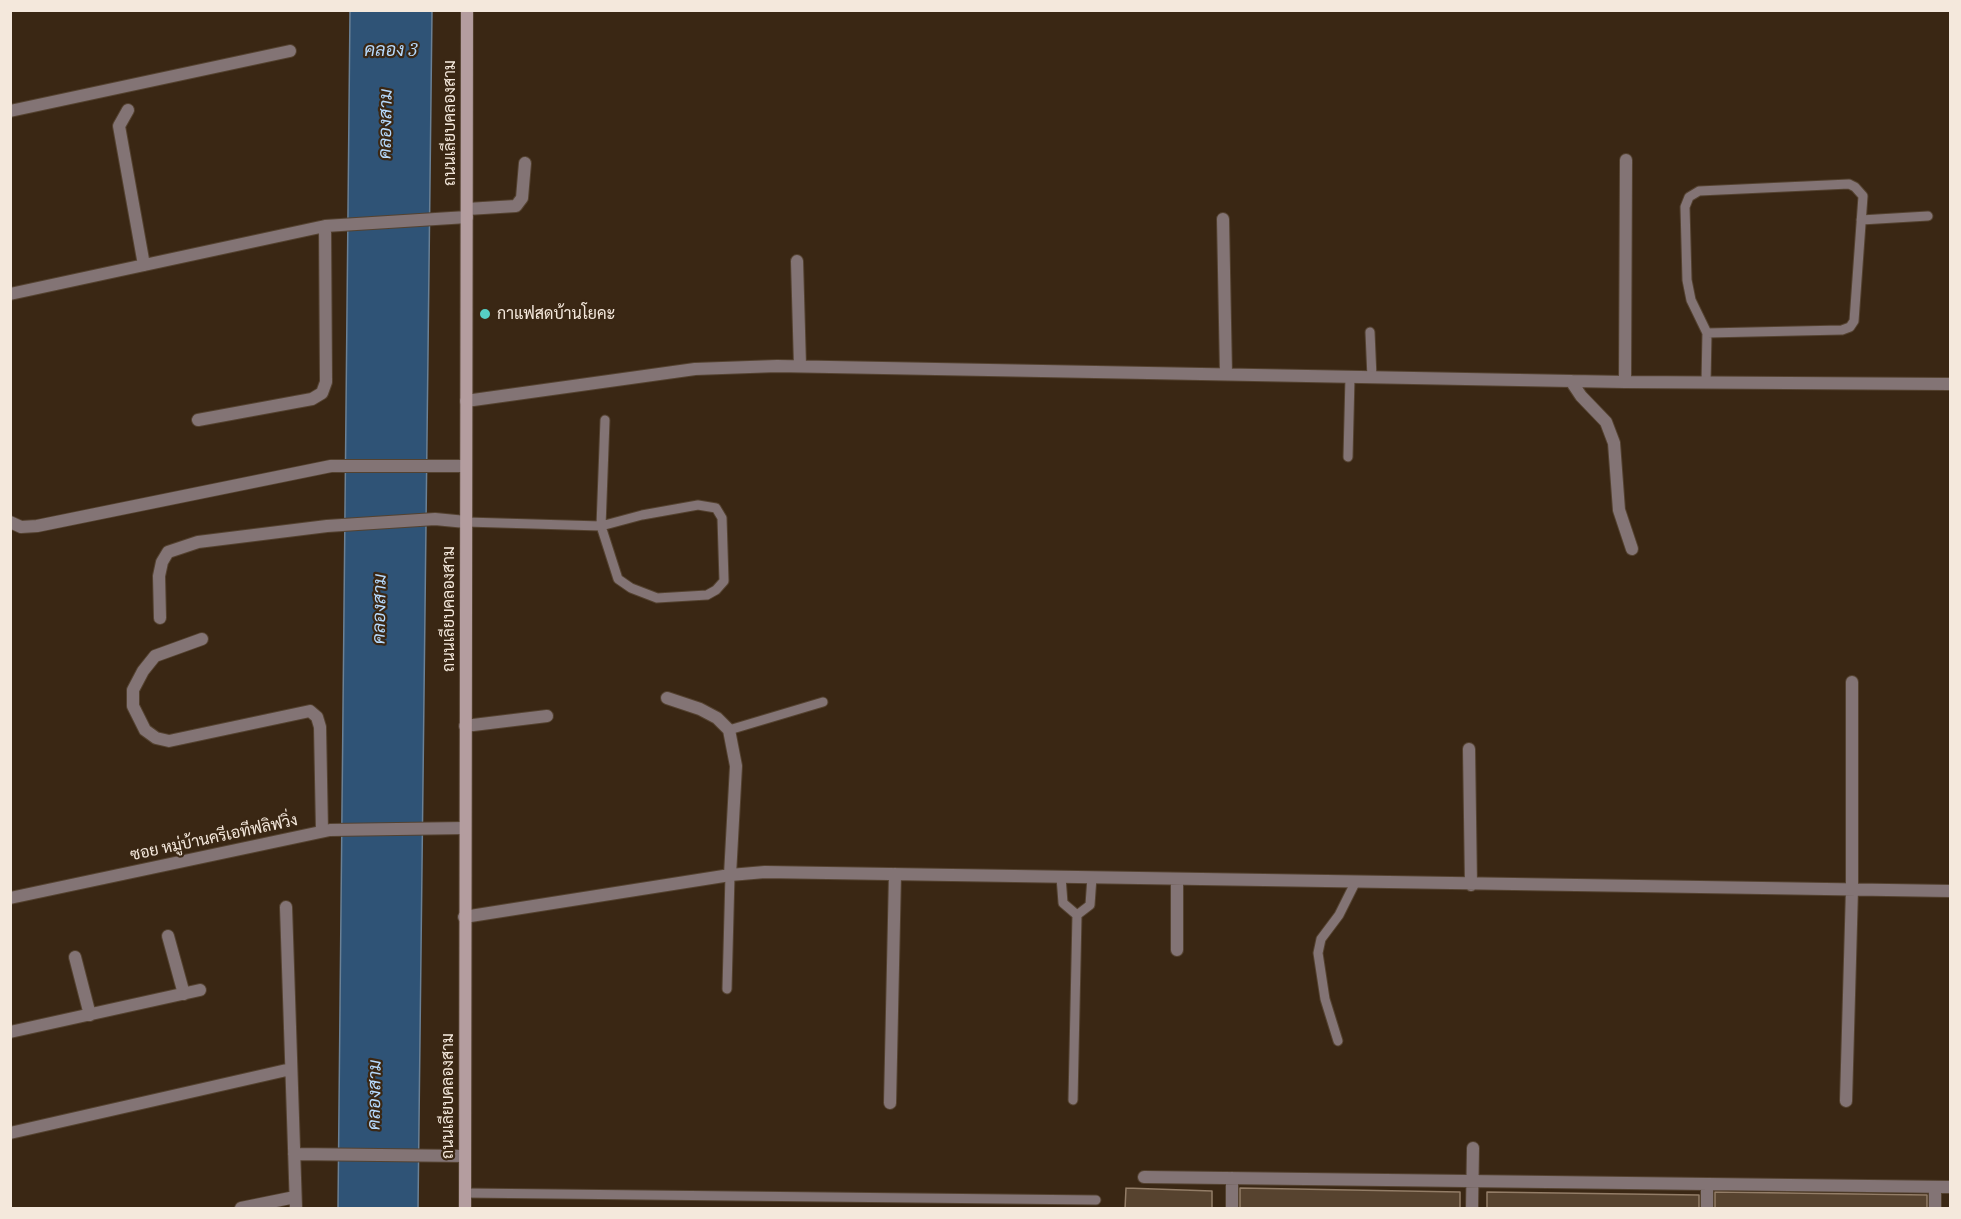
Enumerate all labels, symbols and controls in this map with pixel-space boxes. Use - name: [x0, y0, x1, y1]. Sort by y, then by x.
- water label: คลอง 3: [364, 40, 418, 62]
- street label: ถนนเลียบคลองสาม: [440, 60, 460, 186]
- water label: คลองสาม: [375, 89, 397, 159]
- place label: กาแฟสดบ้านโยคะ: [497, 304, 615, 324]
- marker: กาแฟสดบ้านโยคะ: [478, 307, 492, 321]
- street label: ถนนเลียบคลองสาม: [439, 546, 459, 672]
- water label: คลองสาม: [369, 574, 391, 644]
- street label: ซอย หมู่บ้านครีเอทีฟลิฟวิ่ง: [129, 811, 299, 865]
- street label: ถนนเลียบคลองสาม: [438, 1033, 458, 1159]
- water label: คลองสาม: [364, 1060, 386, 1130]

